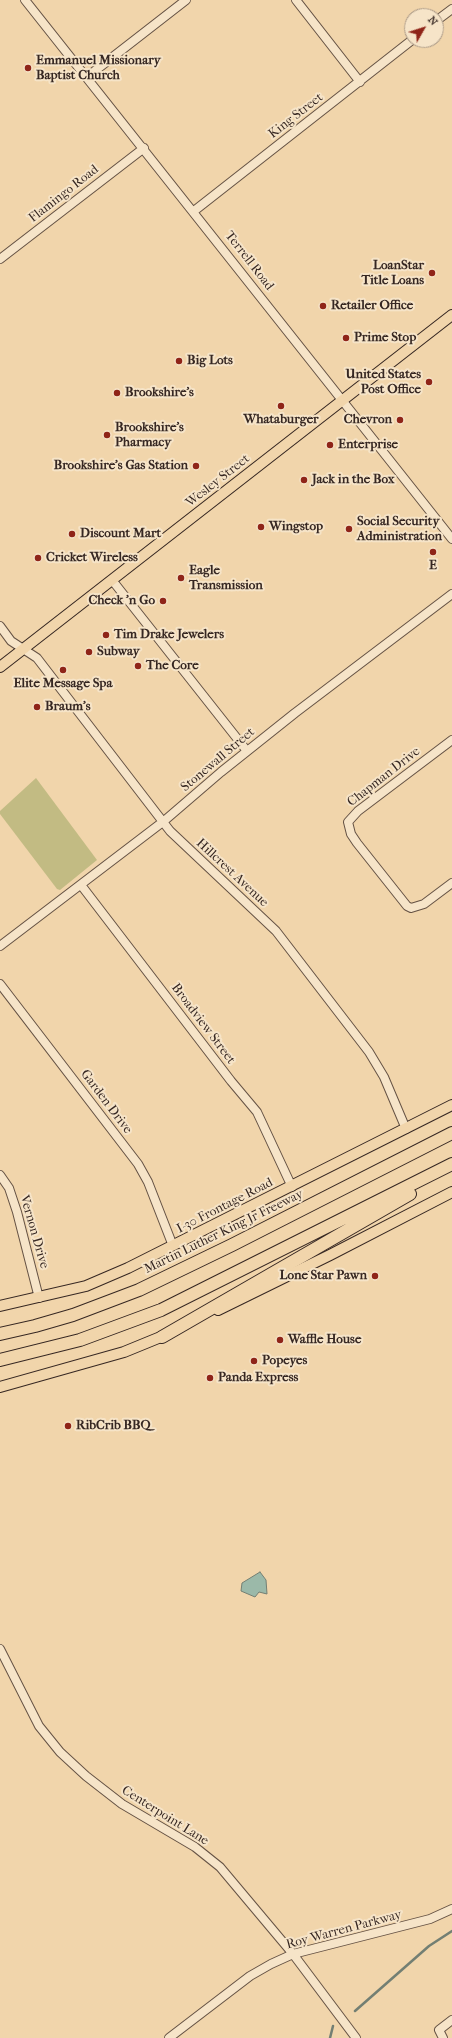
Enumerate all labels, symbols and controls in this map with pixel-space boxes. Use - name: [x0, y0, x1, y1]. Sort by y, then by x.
- north arrow: [404, 8, 444, 48]
- text: N: [425, 13, 441, 28]
- place label: Emmanuel Missionary Baptist Church: [36, 53, 161, 84]
- marker: Emmanuel Missionary Baptist Church: [23, 63, 33, 73]
- street label: King Street: [266, 90, 326, 142]
- street label: Flamingo Road: [26, 162, 102, 226]
- street label: Terrell Road: [221, 228, 277, 294]
- place label: LoanStar Title Loans: [362, 258, 424, 289]
- marker: LoanStar Title Loans: [427, 268, 437, 278]
- place label: Retailer Office: [331, 298, 413, 314]
- marker: Retailer Office: [318, 301, 328, 311]
- place label: Prime Stop: [354, 330, 416, 346]
- marker: Prime Stop: [341, 333, 351, 343]
- place label: Big Lots: [187, 353, 233, 369]
- marker: Big Lots: [174, 356, 184, 366]
- place label: United States Post Office: [345, 367, 421, 398]
- marker: United States Post Office: [424, 377, 434, 387]
- place label: Brookshire's: [125, 385, 194, 401]
- marker: Brookshire's: [112, 388, 122, 398]
- marker: Whataburger: [276, 401, 286, 411]
- place label: Whataburger: [243, 412, 319, 428]
- place label: Chevron: [344, 412, 392, 428]
- marker: Chevron: [395, 415, 405, 425]
- place label: Brookshire's Pharmacy: [115, 420, 184, 451]
- marker: Brookshire's Pharmacy: [102, 430, 112, 440]
- place label: Enterprise: [338, 437, 398, 453]
- marker: Enterprise: [325, 440, 335, 450]
- street label: Wesley Street: [183, 451, 253, 511]
- place label: Brookshire's Gas Station: [54, 458, 188, 474]
- marker: Brookshire's Gas Station: [191, 461, 201, 471]
- place label: Jack in the Box: [312, 472, 395, 488]
- marker: Jack in the Box: [299, 475, 309, 485]
- place label: Social Security Administration: [357, 514, 442, 545]
- place label: Wingstop: [269, 519, 323, 535]
- marker: Wingstop: [256, 522, 266, 532]
- marker: Social Security Administration: [344, 524, 354, 534]
- place label: Discount Mart: [80, 526, 161, 542]
- marker: Discount Mart: [67, 529, 77, 539]
- marker: E: [428, 547, 438, 557]
- place label: Cricket Wireless: [46, 550, 138, 566]
- marker: Cricket Wireless: [33, 553, 43, 563]
- place label: E: [429, 558, 437, 574]
- place label: Eagle Transmission: [189, 563, 263, 594]
- marker: Eagle Transmission: [176, 573, 186, 583]
- place label: Check 'n Go: [88, 593, 155, 609]
- marker: Check 'n Go: [158, 596, 168, 606]
- place label: Tim Drake Jewelers: [114, 627, 224, 643]
- marker: Tim Drake Jewelers: [101, 630, 111, 640]
- place label: Subway: [97, 644, 140, 660]
- marker: Subway: [84, 647, 94, 657]
- place label: The Core: [146, 658, 199, 674]
- marker: The Core: [133, 661, 143, 671]
- marker: Elite Message Spa: [58, 665, 68, 675]
- place label: Elite Message Spa: [14, 676, 112, 692]
- place label: Braum's: [45, 699, 91, 715]
- marker: Braum's: [32, 702, 42, 712]
- street label: Stonewall Street: [178, 725, 258, 795]
- street label: Chapman Drive: [345, 744, 423, 810]
- street label: Hillcrest Avenue: [193, 836, 271, 910]
- street label: Broadview Street: [168, 981, 238, 1067]
- street label: Garden Drive: [77, 1067, 135, 1137]
- street label: I-30 Frontage Road: [174, 1175, 276, 1237]
- street label: Martin Luther King Jr Freeway: [142, 1187, 306, 1277]
- street label: Vernon Drive: [16, 1193, 52, 1271]
- place label: Lone Star Pawn: [279, 1268, 367, 1284]
- marker: Lone Star Pawn: [370, 1271, 380, 1281]
- place label: Waffle House: [288, 1332, 361, 1348]
- marker: Waffle House: [275, 1335, 285, 1345]
- place label: Popeyes: [262, 1353, 307, 1369]
- marker: Popeyes: [249, 1356, 259, 1366]
- place label: Panda Express: [218, 1370, 298, 1386]
- marker: Panda Express: [205, 1373, 215, 1383]
- place label: RibCrib BBQ: [76, 1418, 150, 1434]
- marker: RibCrib BBQ: [63, 1421, 73, 1431]
- street label: Centerpoint Lane: [119, 1783, 211, 1849]
- street label: Roy Warren Parkway: [285, 1907, 403, 1953]

